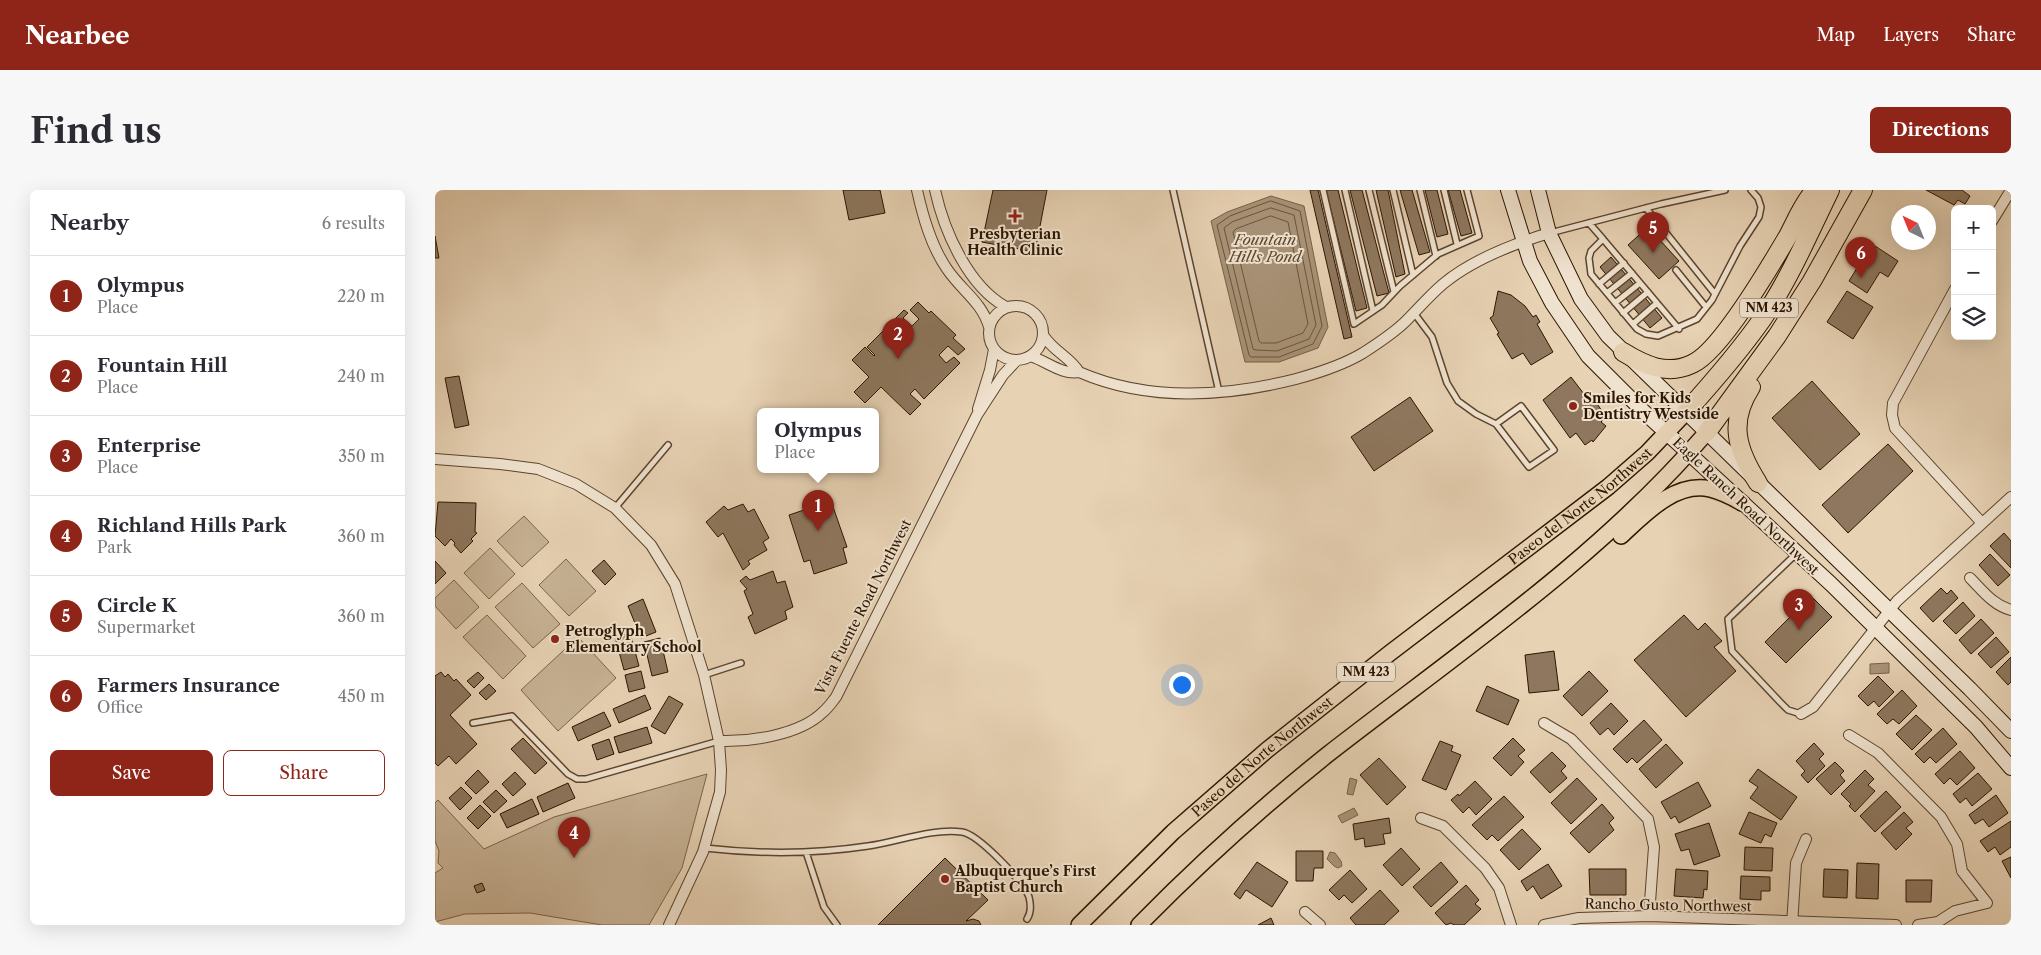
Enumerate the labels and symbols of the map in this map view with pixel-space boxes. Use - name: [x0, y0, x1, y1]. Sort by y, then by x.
- north arrow: [1891, 205, 1936, 250]
- marker: Presbyterian Health Clinic: [1008, 209, 1022, 223]
- pin: 5: [1637, 212, 1669, 253]
- place label: Presbyterian Health Clinic: [967, 225, 1063, 259]
- water label: Fountain Hills Pond: [1228, 230, 1303, 266]
- pin: 6: [1845, 237, 1877, 278]
- road number: NM 423: [1740, 299, 1798, 318]
- pin: 2: [882, 318, 914, 359]
- place label: Smiles for Kids Dentistry Westside: [1583, 389, 1719, 423]
- marker: Smiles for Kids Dentistry Westside: [1567, 400, 1579, 412]
- street label: Eagle Ranch Road Northwest: [1669, 433, 1823, 579]
- street label: Paseo del Norte Northwest: [1505, 444, 1656, 569]
- pin: 1: [802, 490, 834, 531]
- street label: Vista Fuente Road Northwest: [810, 516, 915, 699]
- pin: 3: [1783, 589, 1815, 630]
- place label: Petroglyph Elementary School: [565, 622, 702, 656]
- marker: Petroglyph Elementary School: [549, 633, 561, 645]
- road number: NM 423: [1337, 662, 1395, 682]
- your location: [1169, 672, 1195, 698]
- street label: Paseo del Norte Northwest: [1188, 693, 1336, 821]
- pin: 4: [558, 817, 590, 858]
- place label: Albuquerque’s First Baptist Church: [954, 862, 1096, 896]
- marker: Albuquerque’s First Baptist Church: [939, 873, 951, 885]
- street label: Rancho Gusto Northwest: [1584, 895, 1752, 915]

